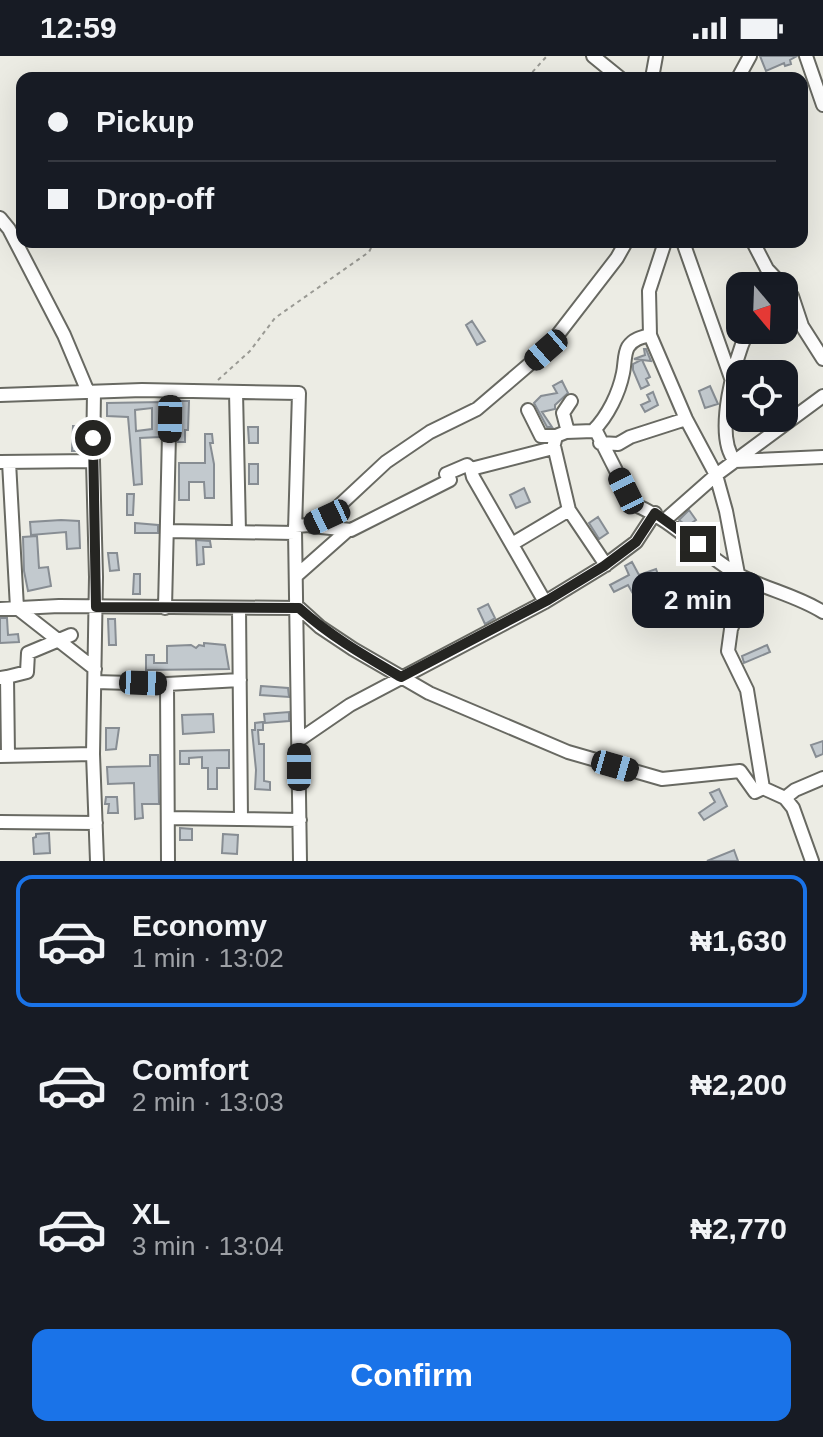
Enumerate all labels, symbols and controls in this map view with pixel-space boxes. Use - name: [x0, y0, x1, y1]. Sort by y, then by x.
- text: 12:59: [40, 11, 117, 44]
- text: Pickup: [96, 105, 194, 138]
- text: Drop-off: [96, 182, 214, 215]
- north arrow: [726, 272, 798, 344]
- map controls: [726, 272, 798, 432]
- car: [520, 325, 572, 375]
- button: locate: [726, 360, 798, 432]
- car: [158, 395, 182, 443]
- route start: [75, 420, 111, 456]
- car: [605, 464, 647, 518]
- car: [300, 496, 354, 538]
- route end: [680, 526, 716, 562]
- callout: 2 min: [632, 572, 764, 628]
- text: 2 min: [664, 585, 732, 615]
- car: [119, 670, 167, 696]
- car: [287, 743, 311, 791]
- car: [589, 748, 641, 784]
- icon: car: [36, 905, 108, 977]
- text: Economy: [132, 909, 267, 942]
- text: ₦1,630: [690, 924, 787, 957]
- text: 1 min · 13:02: [132, 943, 284, 973]
- icon: car: [36, 1049, 108, 1121]
- text: Comfort: [132, 1053, 249, 1086]
- text: ₦2,200: [690, 1068, 787, 1101]
- text: 2 min · 13:03: [132, 1087, 284, 1117]
- icon: car: [36, 1193, 108, 1265]
- text: XL: [132, 1197, 170, 1230]
- text: ₦2,770: [690, 1212, 787, 1245]
- text: 3 min · 13:04: [132, 1231, 284, 1261]
- button: Confirm: [32, 1329, 791, 1421]

